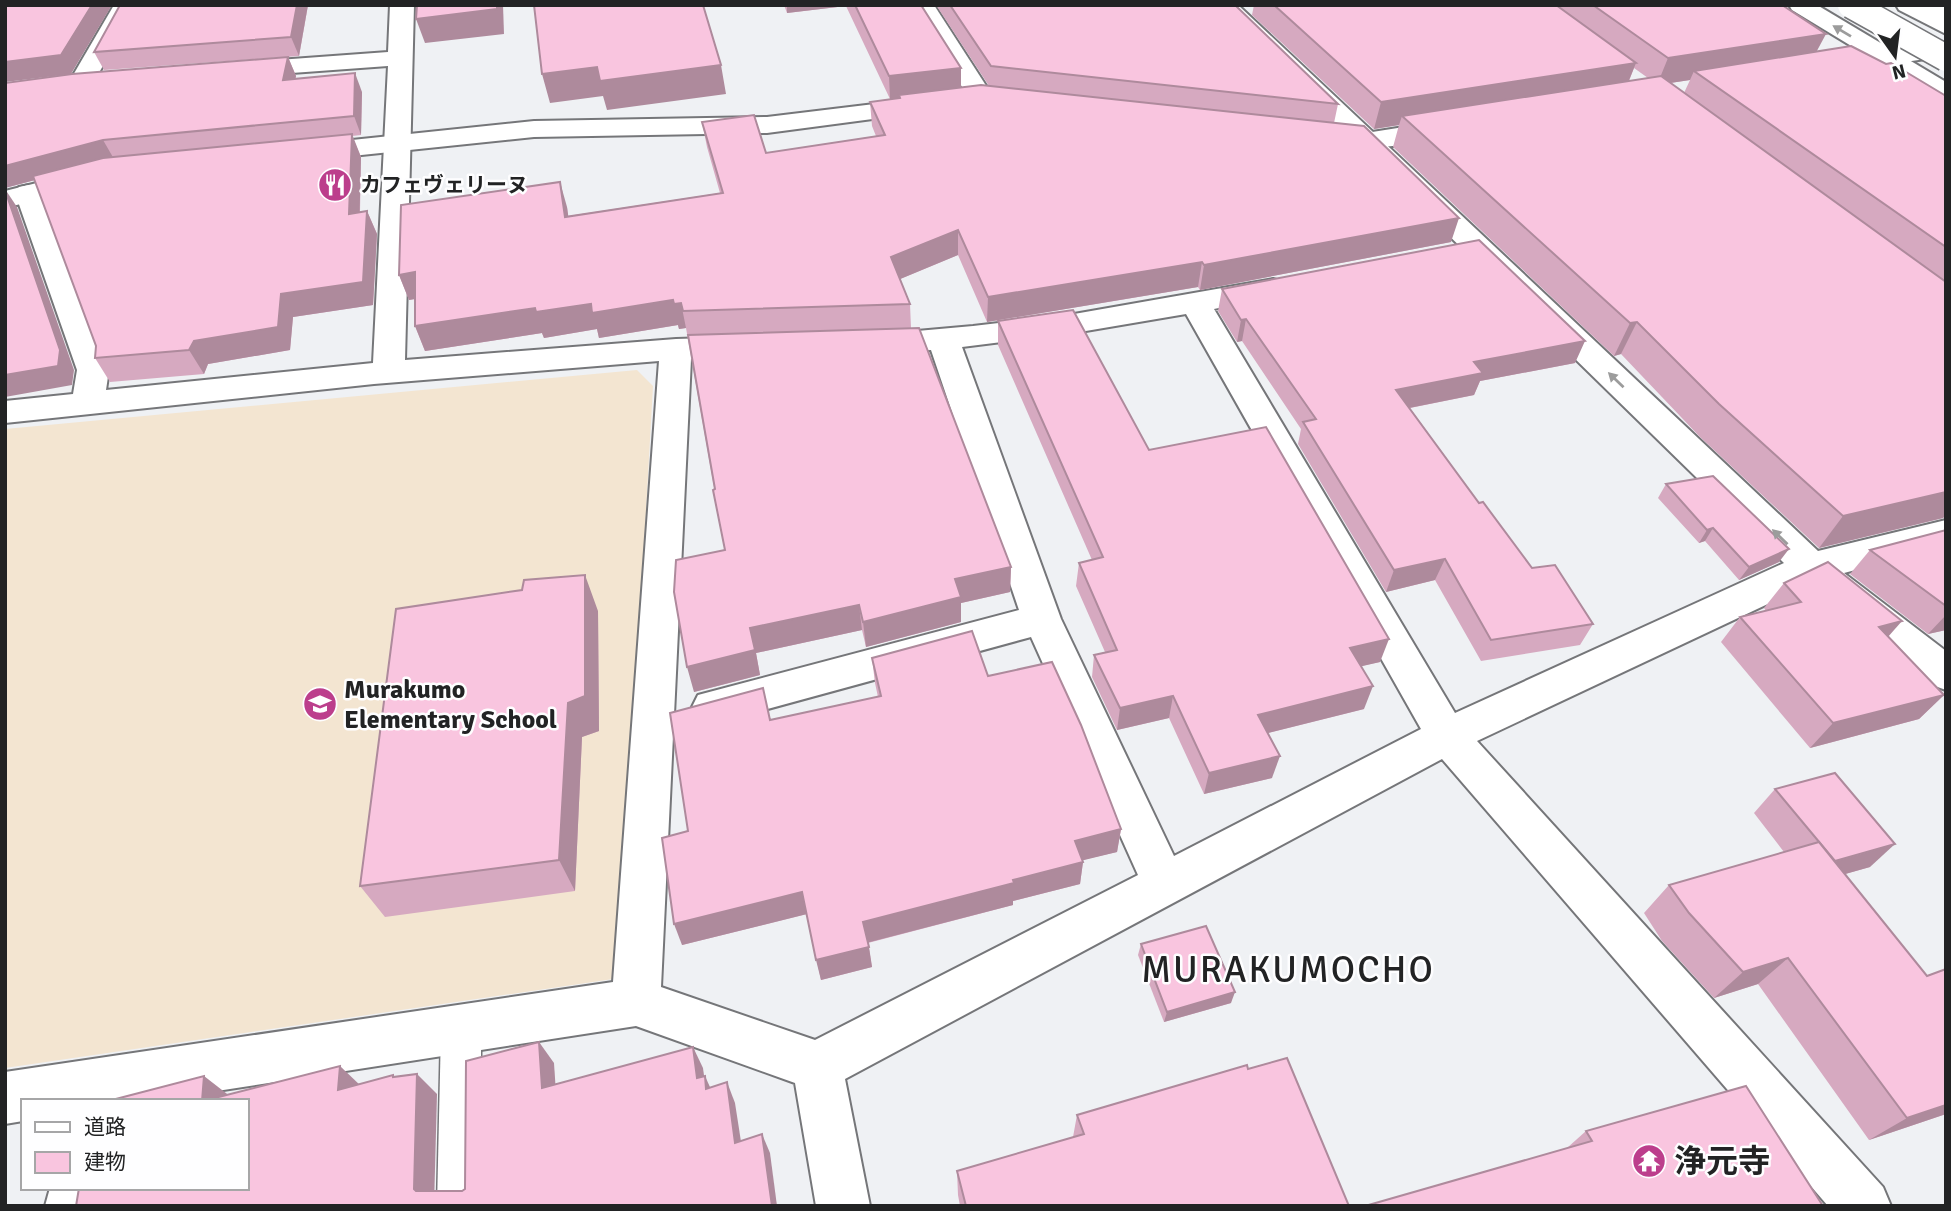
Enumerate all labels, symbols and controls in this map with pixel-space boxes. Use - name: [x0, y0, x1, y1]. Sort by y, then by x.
- north arrow: [1860, 21, 1930, 91]
- one-way arrow: [1833, 25, 1852, 37]
- text: N: [1890, 58, 1908, 85]
- restaurant icon: カフェヴェリーヌ: [316, 166, 354, 204]
- place label: カフェヴェリーヌ: [360, 172, 528, 198]
- one-way arrow: [1607, 372, 1624, 388]
- one-way arrow: [1772, 530, 1789, 546]
- place label: Murakumo Elementary School: [344, 674, 557, 736]
- school or university icon: Murakumo Elementary School: [301, 685, 339, 723]
- district label: MURAKUMOCHO: [1141, 947, 1435, 993]
- legend: [21, 1099, 248, 1190]
- text: 道路: [84, 1114, 126, 1140]
- temple icon: 浄元寺: [1630, 1142, 1668, 1180]
- place label: 浄元寺: [1674, 1142, 1770, 1181]
- text: 建物: [84, 1149, 126, 1175]

